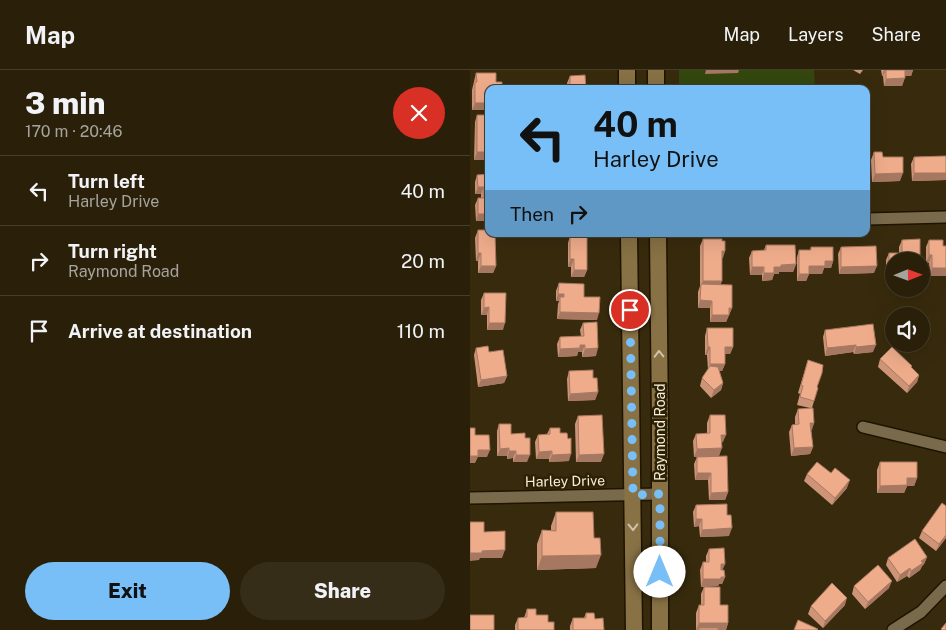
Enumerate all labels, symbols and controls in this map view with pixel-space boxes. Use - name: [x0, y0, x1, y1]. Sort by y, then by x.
- text: Map: [25, 21, 75, 49]
- text: Map: [724, 24, 760, 45]
- text: Layers: [788, 24, 844, 45]
- text: Share: [872, 24, 921, 45]
- text: 3 min: [25, 85, 106, 121]
- button: close: [393, 87, 445, 139]
- text: 40 m: [593, 104, 678, 145]
- icon: left: [510, 105, 575, 170]
- text: 170 m · 20:46: [25, 122, 123, 141]
- text: Harley Drive: [593, 146, 719, 172]
- text: Turn left: [68, 170, 145, 192]
- icon: left: [25, 177, 53, 205]
- text: 40 m: [400, 180, 445, 202]
- text: Harley Drive: [68, 192, 159, 211]
- icon: right: [564, 200, 592, 228]
- text: Then: [510, 203, 554, 225]
- text: Turn right: [68, 240, 157, 262]
- icon: right: [25, 247, 53, 275]
- text: 20 m: [401, 250, 445, 272]
- north arrow: [885, 252, 930, 298]
- map controls: [885, 252, 930, 352]
- text: Raymond Road: [68, 262, 179, 281]
- pin: [609, 289, 651, 331]
- icon: arrive: [616, 296, 644, 324]
- button: sound: [885, 307, 930, 352]
- icon: arrive: [25, 317, 53, 345]
- text: Arrive at destination: [68, 320, 252, 342]
- text: 110 m: [397, 320, 445, 342]
- one-way arrow: [654, 350, 664, 358]
- street label: Raymond Road: [652, 383, 668, 481]
- street label: Harley Drive: [525, 472, 605, 490]
- one-way arrow: [628, 524, 638, 532]
- position arrow: [633, 545, 685, 597]
- button: Exit: [25, 562, 230, 620]
- button: Share: [240, 562, 445, 620]

